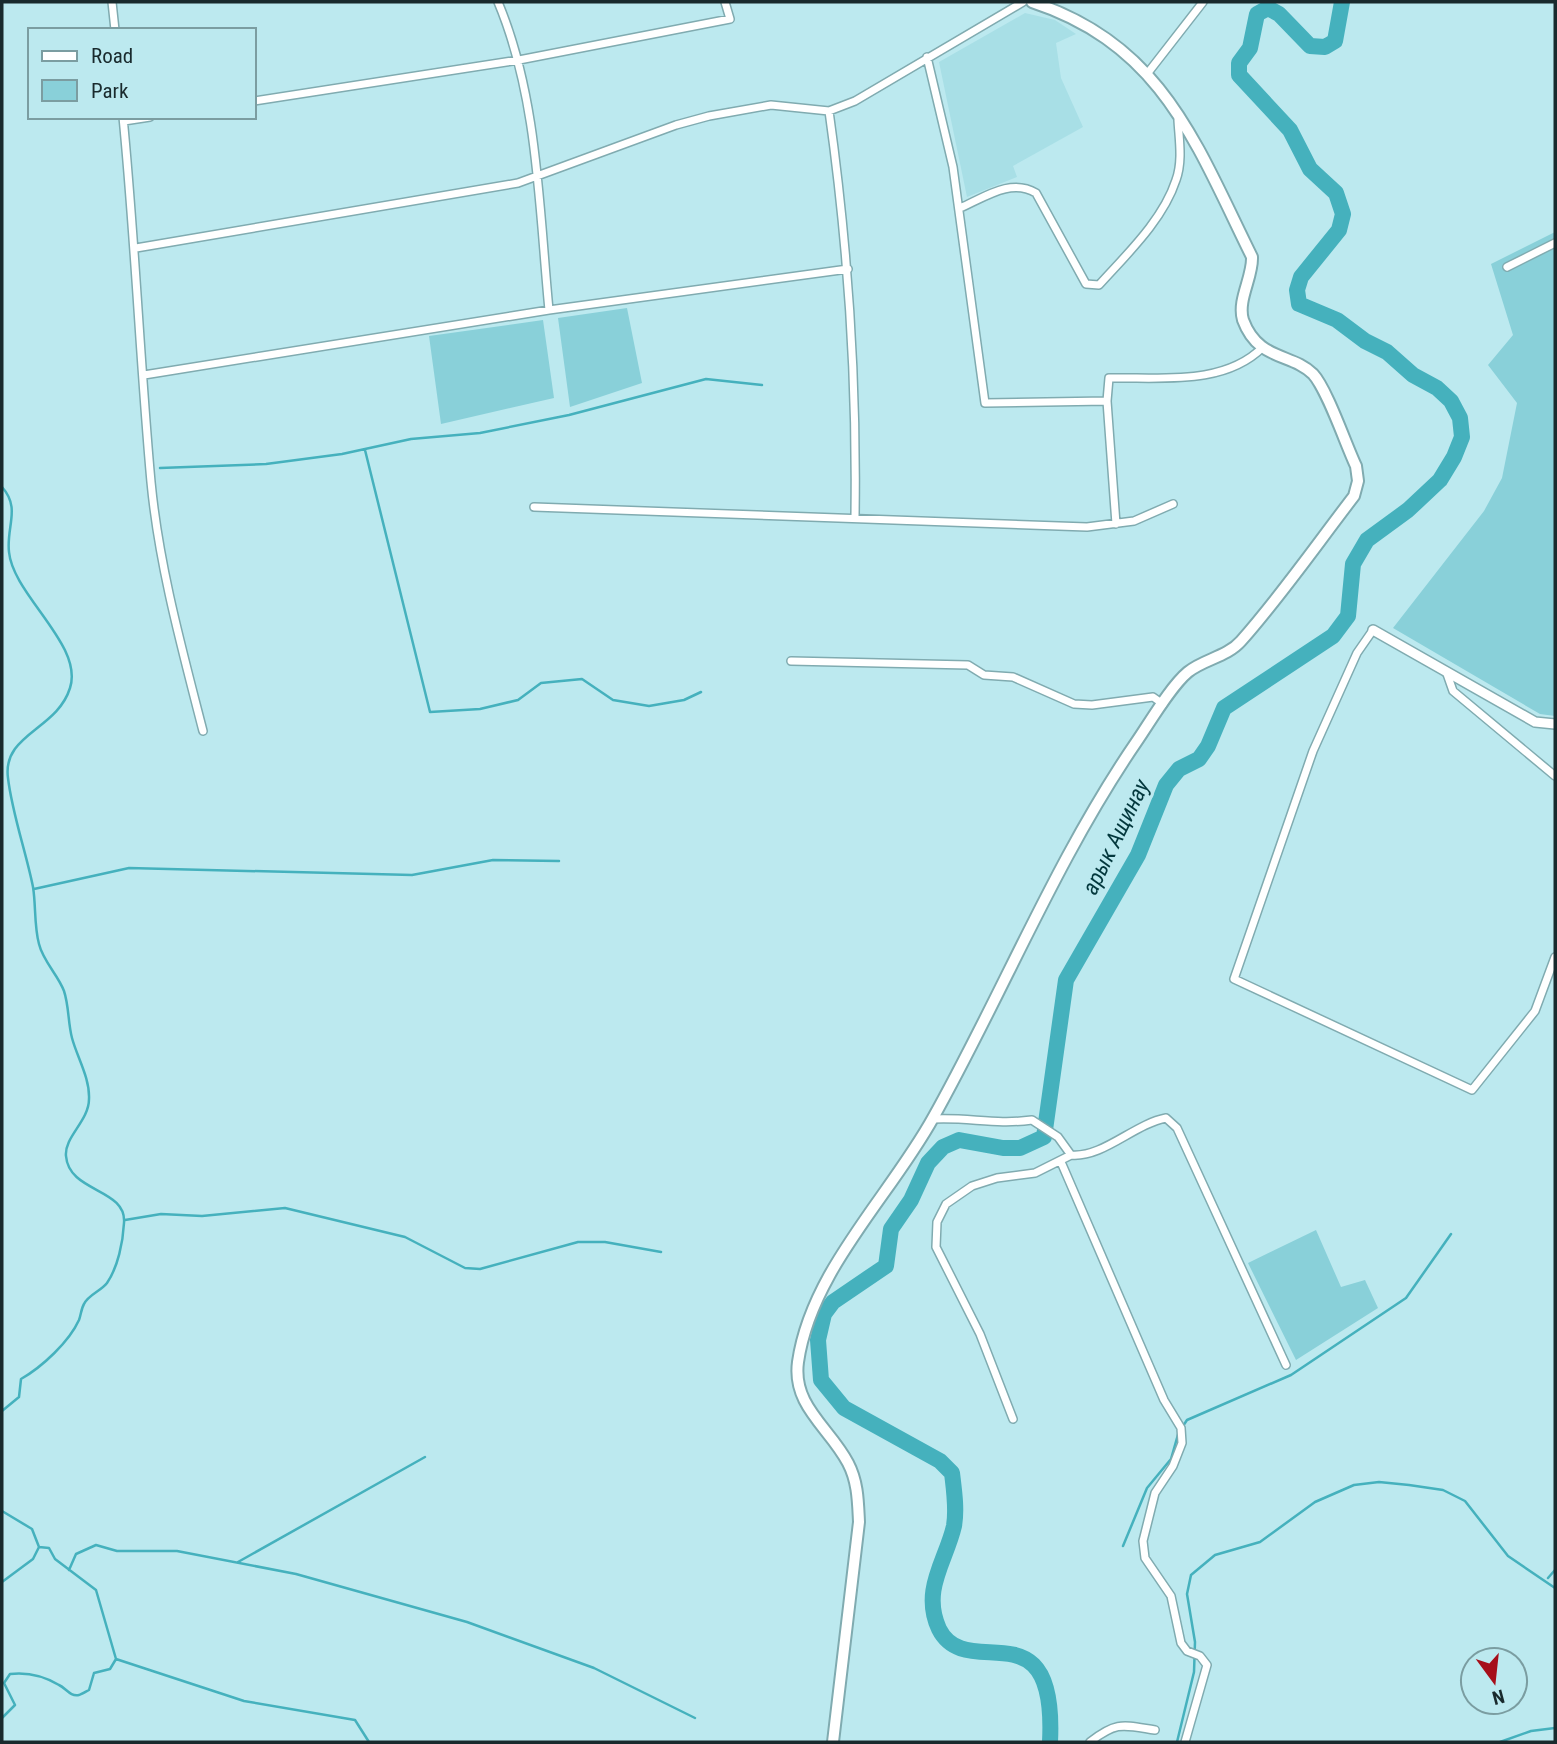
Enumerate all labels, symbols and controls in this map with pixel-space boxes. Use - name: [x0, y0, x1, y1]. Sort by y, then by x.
- legend: [28, 28, 256, 119]
- text: Road: [91, 44, 133, 68]
- text: Park: [91, 79, 129, 103]
- water label: арык Ащинау: [1077, 775, 1156, 899]
- north arrow: [1459, 1646, 1529, 1716]
- text: N: [1490, 1684, 1507, 1710]

